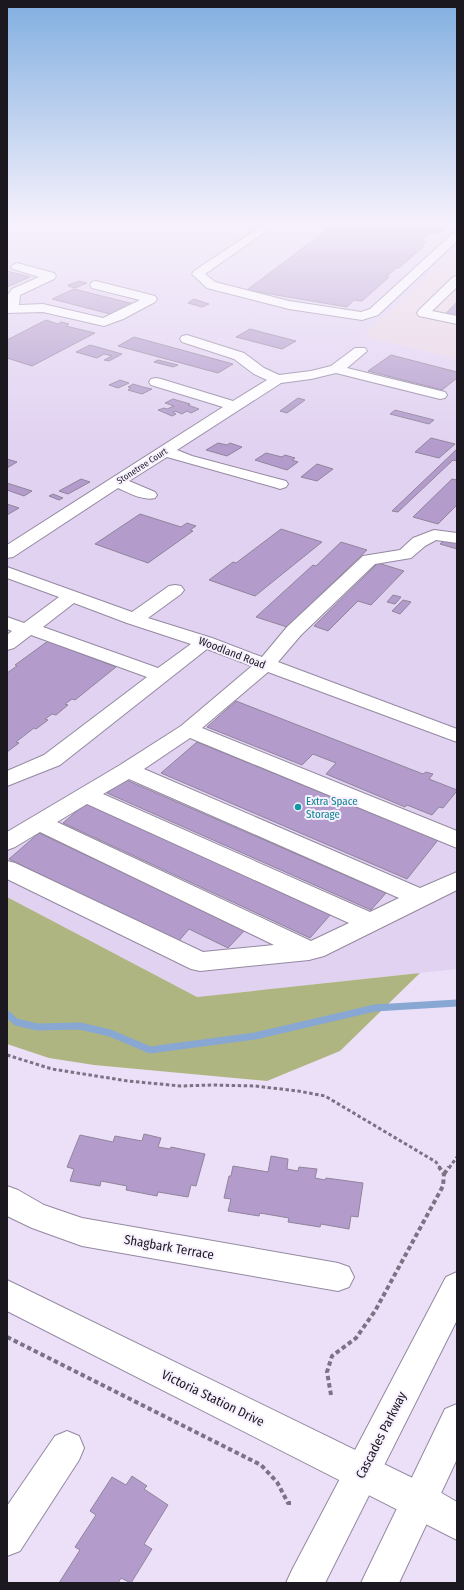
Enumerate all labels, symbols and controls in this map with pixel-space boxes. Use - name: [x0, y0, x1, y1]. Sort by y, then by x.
- street label: Stonetree Court: [115, 446, 169, 486]
- street label: Woodland Road: [197, 634, 267, 672]
- place label: Extra Space Storage: [306, 795, 358, 821]
- marker: Extra Space Storage: [293, 802, 303, 812]
- street label: Shagbark Terrace: [123, 1232, 215, 1262]
- street label: Victoria Station Drive: [159, 1367, 267, 1429]
- street label: Cascades Parkway: [353, 1389, 409, 1481]

